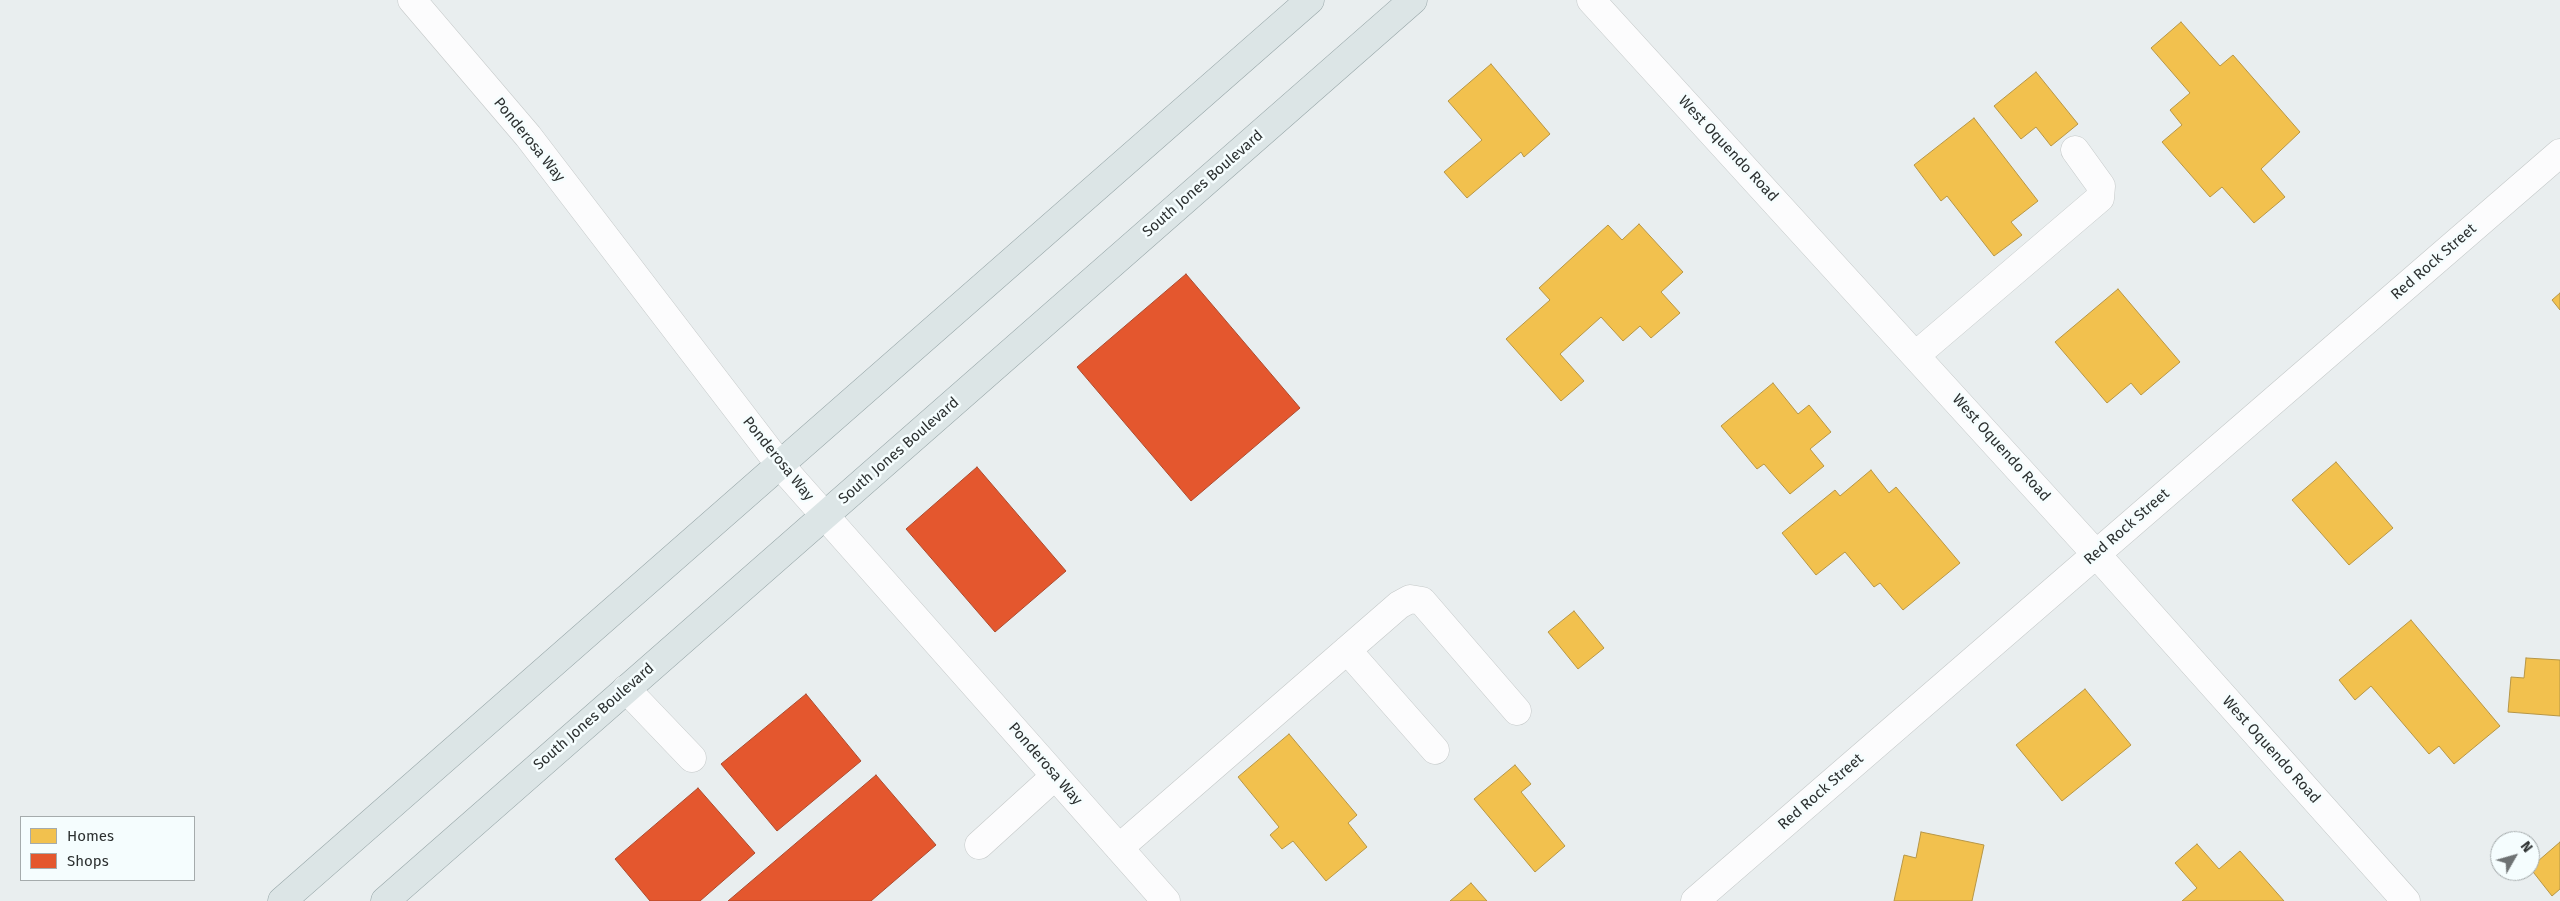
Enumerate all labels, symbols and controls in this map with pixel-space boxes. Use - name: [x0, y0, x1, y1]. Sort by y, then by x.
- street label: West Oquendo Road: [1674, 92, 1782, 206]
- street label: Ponderosa Way: [489, 94, 569, 186]
- street label: South Jones Boulevard: [1139, 127, 1267, 241]
- street label: Red Rock Street: [2388, 220, 2480, 304]
- street label: West Oquendo Road: [1948, 391, 2054, 505]
- street label: South Jones Boulevard: [835, 394, 963, 508]
- street label: Ponderosa Way: [738, 413, 818, 505]
- street label: Red Rock Street: [2081, 485, 2173, 569]
- street label: South Jones Boulevard: [530, 660, 658, 774]
- street label: West Oquendo Road: [2218, 693, 2324, 807]
- street label: Ponderosa Way: [1004, 719, 1086, 809]
- street label: Red Rock Street: [1775, 750, 1867, 834]
- legend: [20, 816, 195, 881]
- text: Homes: [67, 827, 114, 845]
- north arrow: [2490, 831, 2540, 881]
- text: N: [2517, 838, 2536, 856]
- text: Shops: [67, 852, 109, 870]

